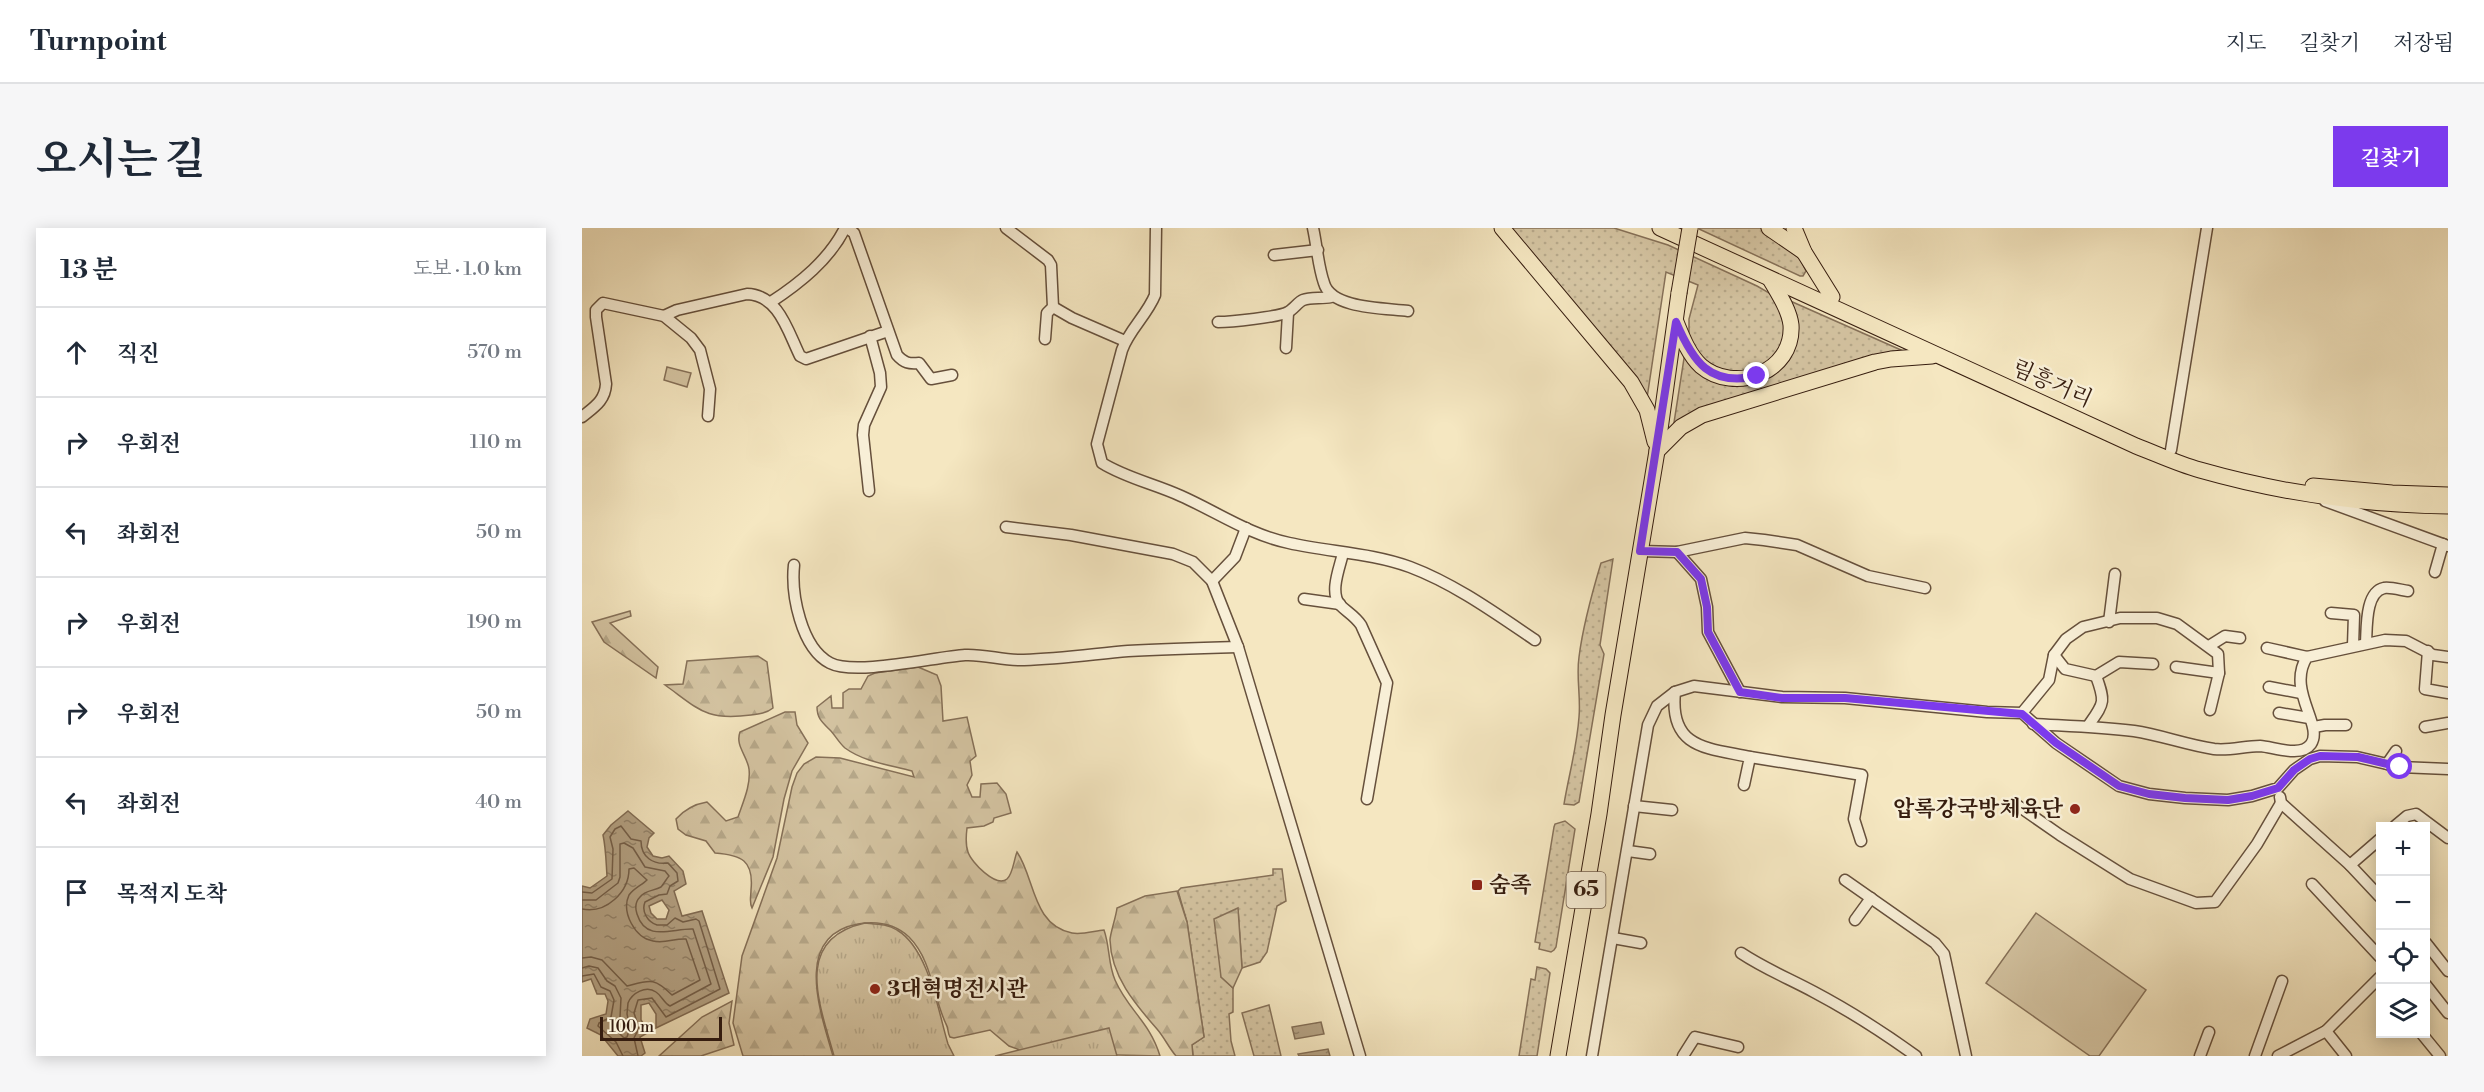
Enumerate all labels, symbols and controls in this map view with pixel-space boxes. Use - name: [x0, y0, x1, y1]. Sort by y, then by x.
- text: Turnpoint: [30, 24, 166, 59]
- text: 지도: [2226, 31, 2266, 57]
- text: 길찾기: [2299, 31, 2360, 57]
- text: 저장됨: [2393, 31, 2454, 57]
- button: 길찾기: [2333, 126, 2448, 187]
- text: 오시는 길: [36, 134, 205, 187]
- text: 13 분: [60, 254, 117, 286]
- text: 도보 · 1.0 km: [413, 257, 522, 282]
- icon: ahead: [60, 336, 93, 369]
- text: 570 m: [467, 340, 522, 365]
- text: 직진: [117, 341, 160, 368]
- street label: 림흥거리: [2008, 354, 2096, 414]
- route end: [1743, 362, 1769, 388]
- icon: right: [60, 426, 93, 459]
- text: 110 m: [470, 430, 522, 455]
- text: 우회전: [117, 431, 181, 458]
- icon: left: [60, 516, 93, 549]
- text: 50 m: [476, 520, 522, 545]
- text: 좌회전: [117, 521, 181, 548]
- icon: right: [60, 606, 93, 639]
- text: 190 m: [467, 610, 522, 635]
- text: 우회전: [117, 611, 181, 638]
- icon: right: [60, 696, 93, 729]
- text: 50 m: [476, 700, 522, 725]
- text: 우회전: [117, 701, 181, 728]
- route start: [2386, 753, 2412, 779]
- icon: left: [60, 786, 93, 819]
- text: 40 m: [475, 790, 522, 815]
- text: 좌회전: [117, 791, 181, 818]
- place label: 압록강국방체육단: [1893, 796, 2064, 823]
- marker: 압록강국방체육단: [2068, 802, 2082, 816]
- map controls: [2376, 822, 2430, 1038]
- button: +: [2376, 822, 2430, 876]
- place label: 숨족: [1489, 872, 1532, 899]
- road number: 65: [1566, 872, 1606, 908]
- icon: arrive: [60, 876, 93, 909]
- button: −: [2376, 876, 2430, 930]
- marker: 숨족: [1470, 878, 1484, 892]
- text: 목적지 도착: [117, 881, 227, 908]
- button: locate: [2376, 930, 2430, 984]
- place label: 3대혁명전시관: [887, 976, 1029, 1003]
- marker: 3대혁명전시관: [868, 982, 882, 996]
- button: layers: [2376, 984, 2430, 1038]
- scale bar: [600, 1014, 722, 1042]
- text: 100 m: [609, 1017, 654, 1037]

